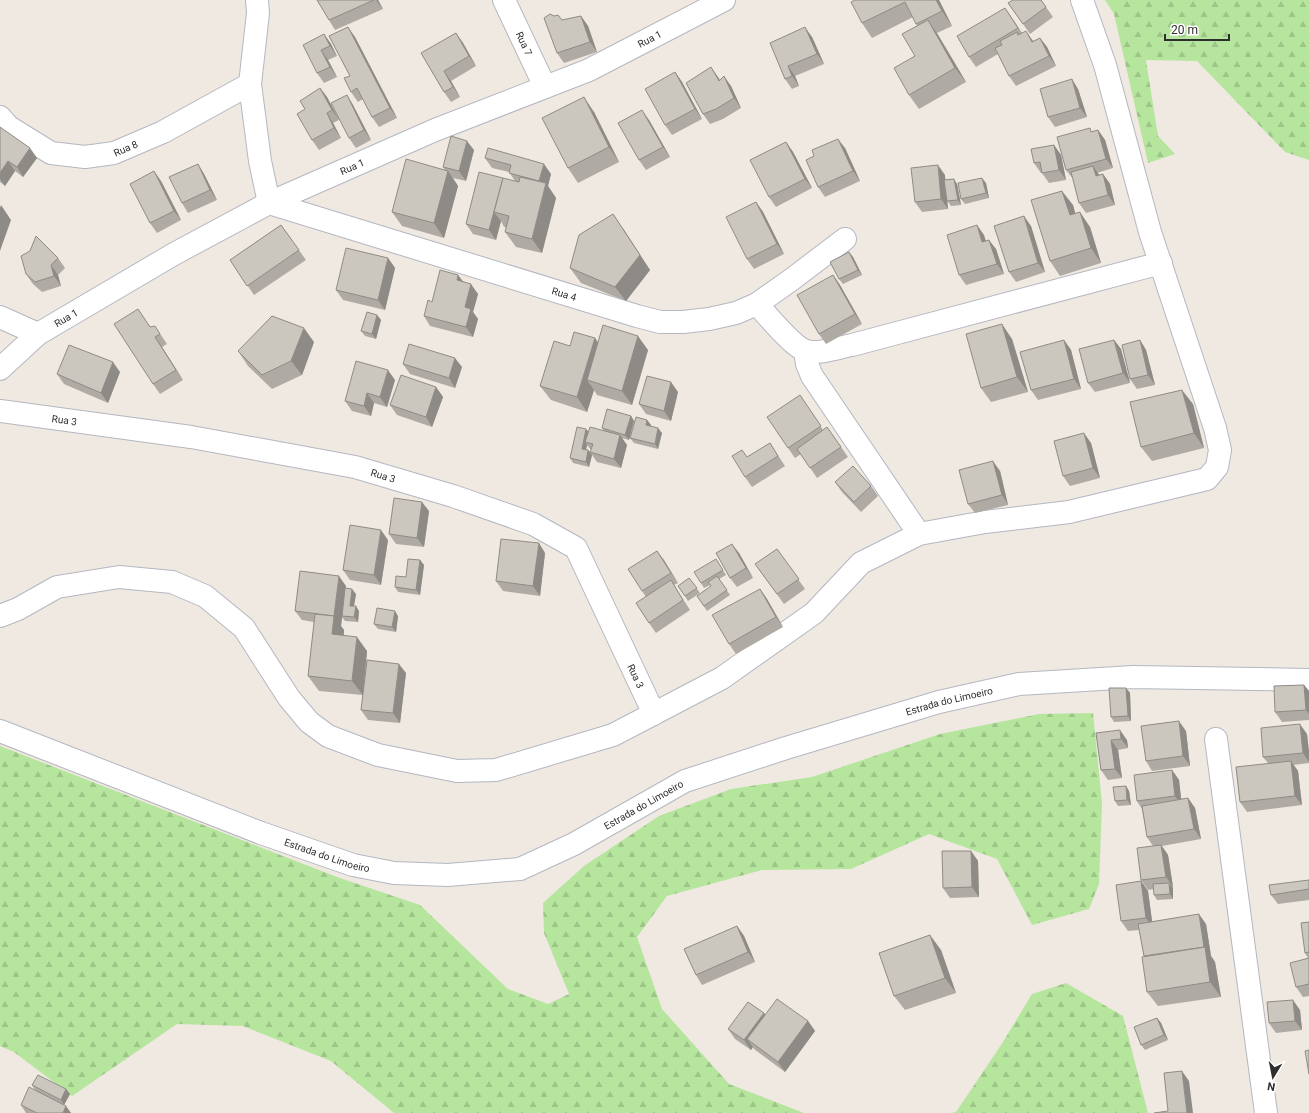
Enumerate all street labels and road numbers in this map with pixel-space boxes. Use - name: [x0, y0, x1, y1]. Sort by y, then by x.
- street label: Rua 1: [636, 28, 663, 49]
- street label: Rua 7: [514, 30, 535, 58]
- street label: Rua 8: [112, 138, 140, 158]
- street label: Rua 1: [338, 156, 366, 177]
- street label: Rua 4: [551, 285, 578, 303]
- street label: Rua 1: [52, 306, 80, 329]
- street label: Rua 3: [51, 413, 78, 427]
- street label: Rua 3: [370, 467, 397, 484]
- street label: Rua 3: [626, 662, 646, 690]
- street label: Estrada do Limoeiro: [904, 685, 994, 717]
- street label: Estrada do Limoeiro: [602, 778, 685, 831]
- street label: Estrada do Limoeiro: [283, 836, 371, 874]

